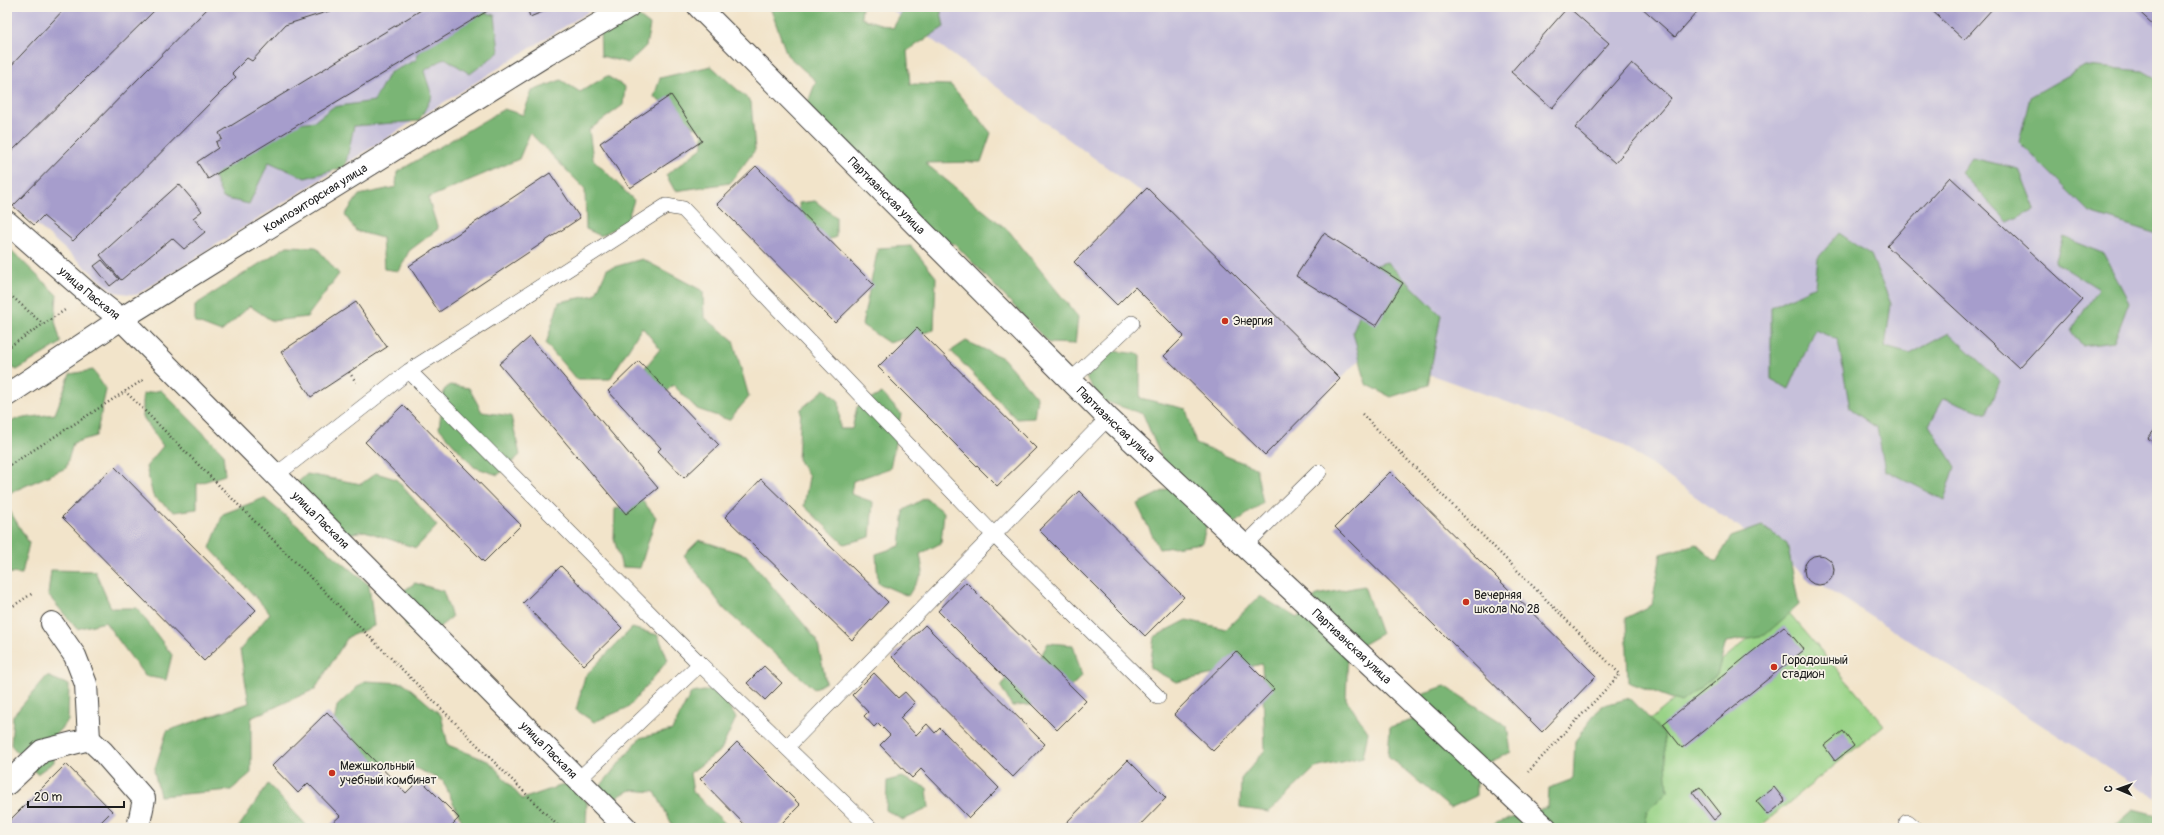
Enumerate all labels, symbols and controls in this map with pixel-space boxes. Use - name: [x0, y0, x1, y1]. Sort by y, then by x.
- street label: Партизанская улица: [845, 154, 929, 238]
- street label: Композиторская улица: [261, 160, 370, 236]
- street label: улица Паскаля: [55, 263, 123, 323]
- place label: Энергия: [1233, 314, 1273, 329]
- marker: Энергия: [1220, 316, 1230, 326]
- street label: Партизанская улица: [1073, 383, 1159, 466]
- street label: улица Паскаля: [288, 487, 353, 552]
- place label: Вечерняя школа № 28: [1474, 588, 1540, 617]
- marker: Вечерняя школа № 28: [1461, 597, 1471, 607]
- street label: Партизанская улица: [1309, 606, 1395, 687]
- place label: Городошный стадион: [1782, 653, 1848, 682]
- marker: Городошный стадион: [1769, 662, 1779, 672]
- street label: улица Паскаля: [516, 717, 581, 782]
- place label: Межшкольный учебный комбинат: [339, 759, 436, 788]
- marker: Межшкольный учебный комбинат: [327, 768, 337, 778]
- north arrow: [2098, 769, 2138, 809]
- scale bar: [28, 783, 124, 809]
- text: С: [2102, 785, 2115, 792]
- text: 20 m: [34, 790, 63, 805]

